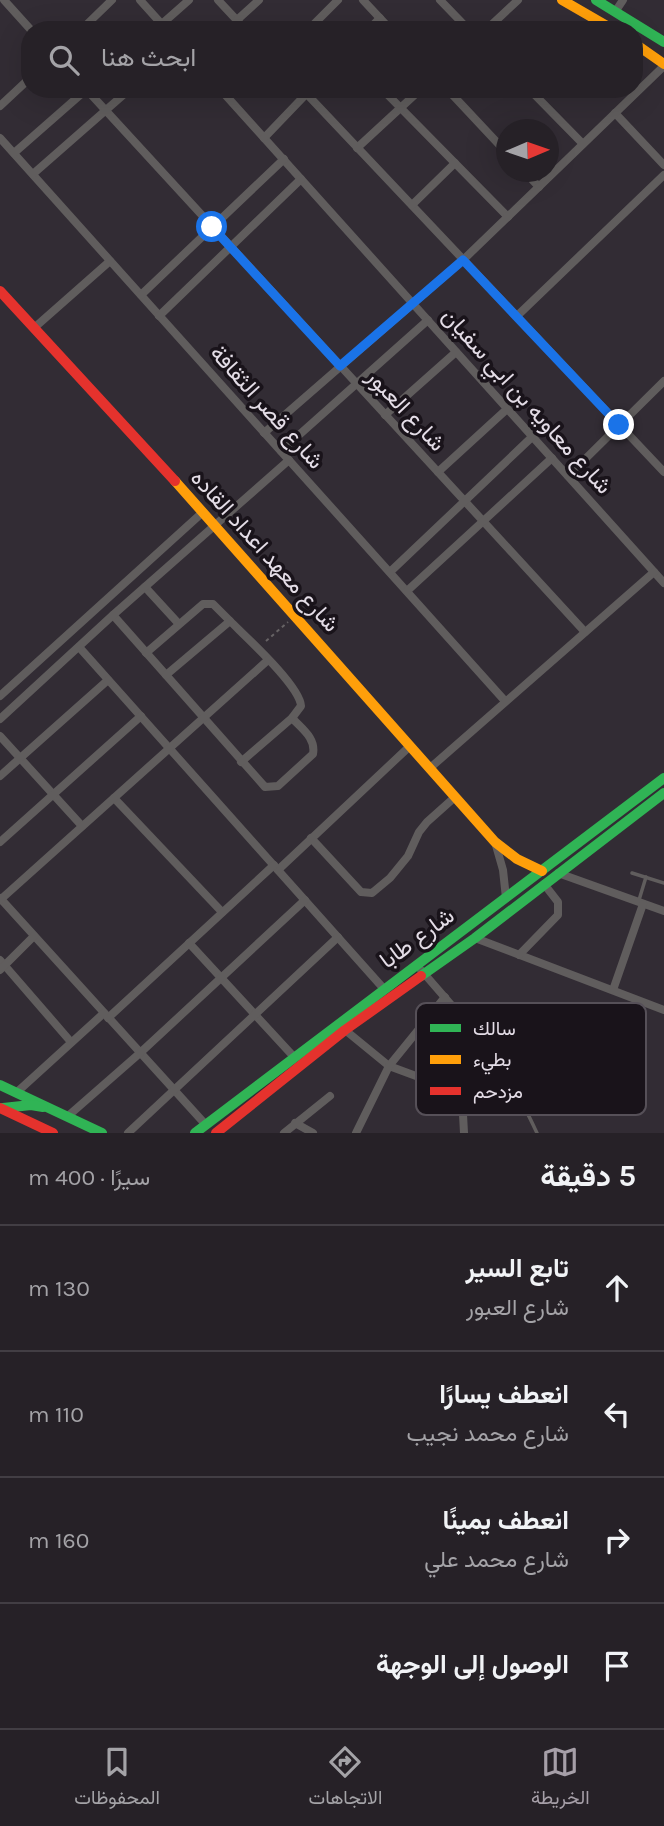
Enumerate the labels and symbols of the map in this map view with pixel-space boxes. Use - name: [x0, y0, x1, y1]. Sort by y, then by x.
- north arrow: [496, 119, 559, 182]
- route start: [196, 211, 227, 242]
- street label: شارع معاويه بن ابي سفيان: [433, 302, 618, 503]
- street label: شارع قصر الثقافة: [203, 340, 330, 476]
- street label: شارع العبور: [359, 362, 451, 458]
- route end: [603, 409, 634, 440]
- street label: شارع معهد اعداد القاده: [184, 464, 345, 639]
- street label: شارع طابا: [374, 902, 461, 976]
- legend: [416, 1003, 646, 1115]
- text: سالك: [473, 1018, 516, 1040]
- text: بطيء: [473, 1049, 511, 1075]
- text: مزدحم: [473, 1081, 523, 1104]

